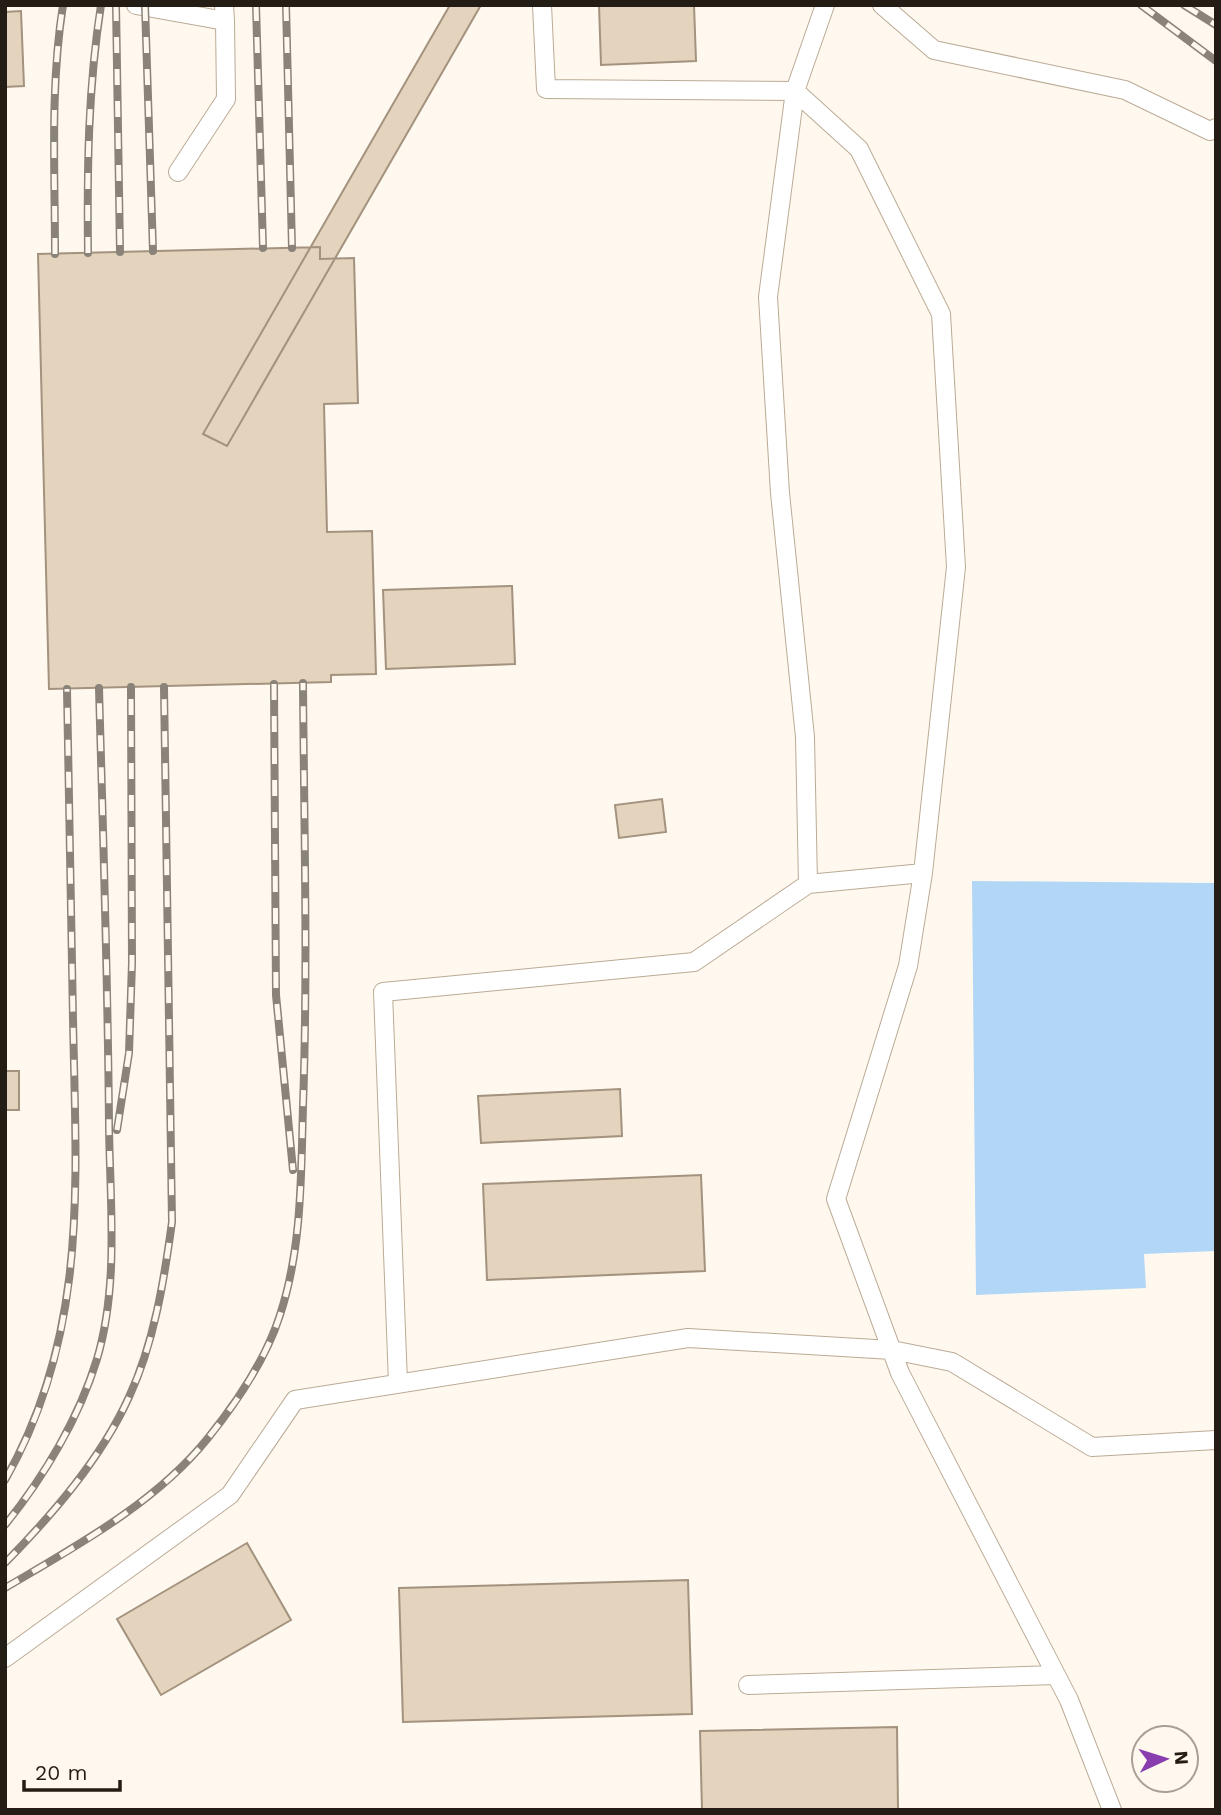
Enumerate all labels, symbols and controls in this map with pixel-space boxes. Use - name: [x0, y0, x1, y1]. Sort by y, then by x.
- north arrow: [1130, 1724, 1200, 1794]
- scale bar: [24, 1748, 121, 1792]
- text: N: [1169, 1750, 1193, 1766]
- text: 20 m: [35, 1760, 87, 1785]

